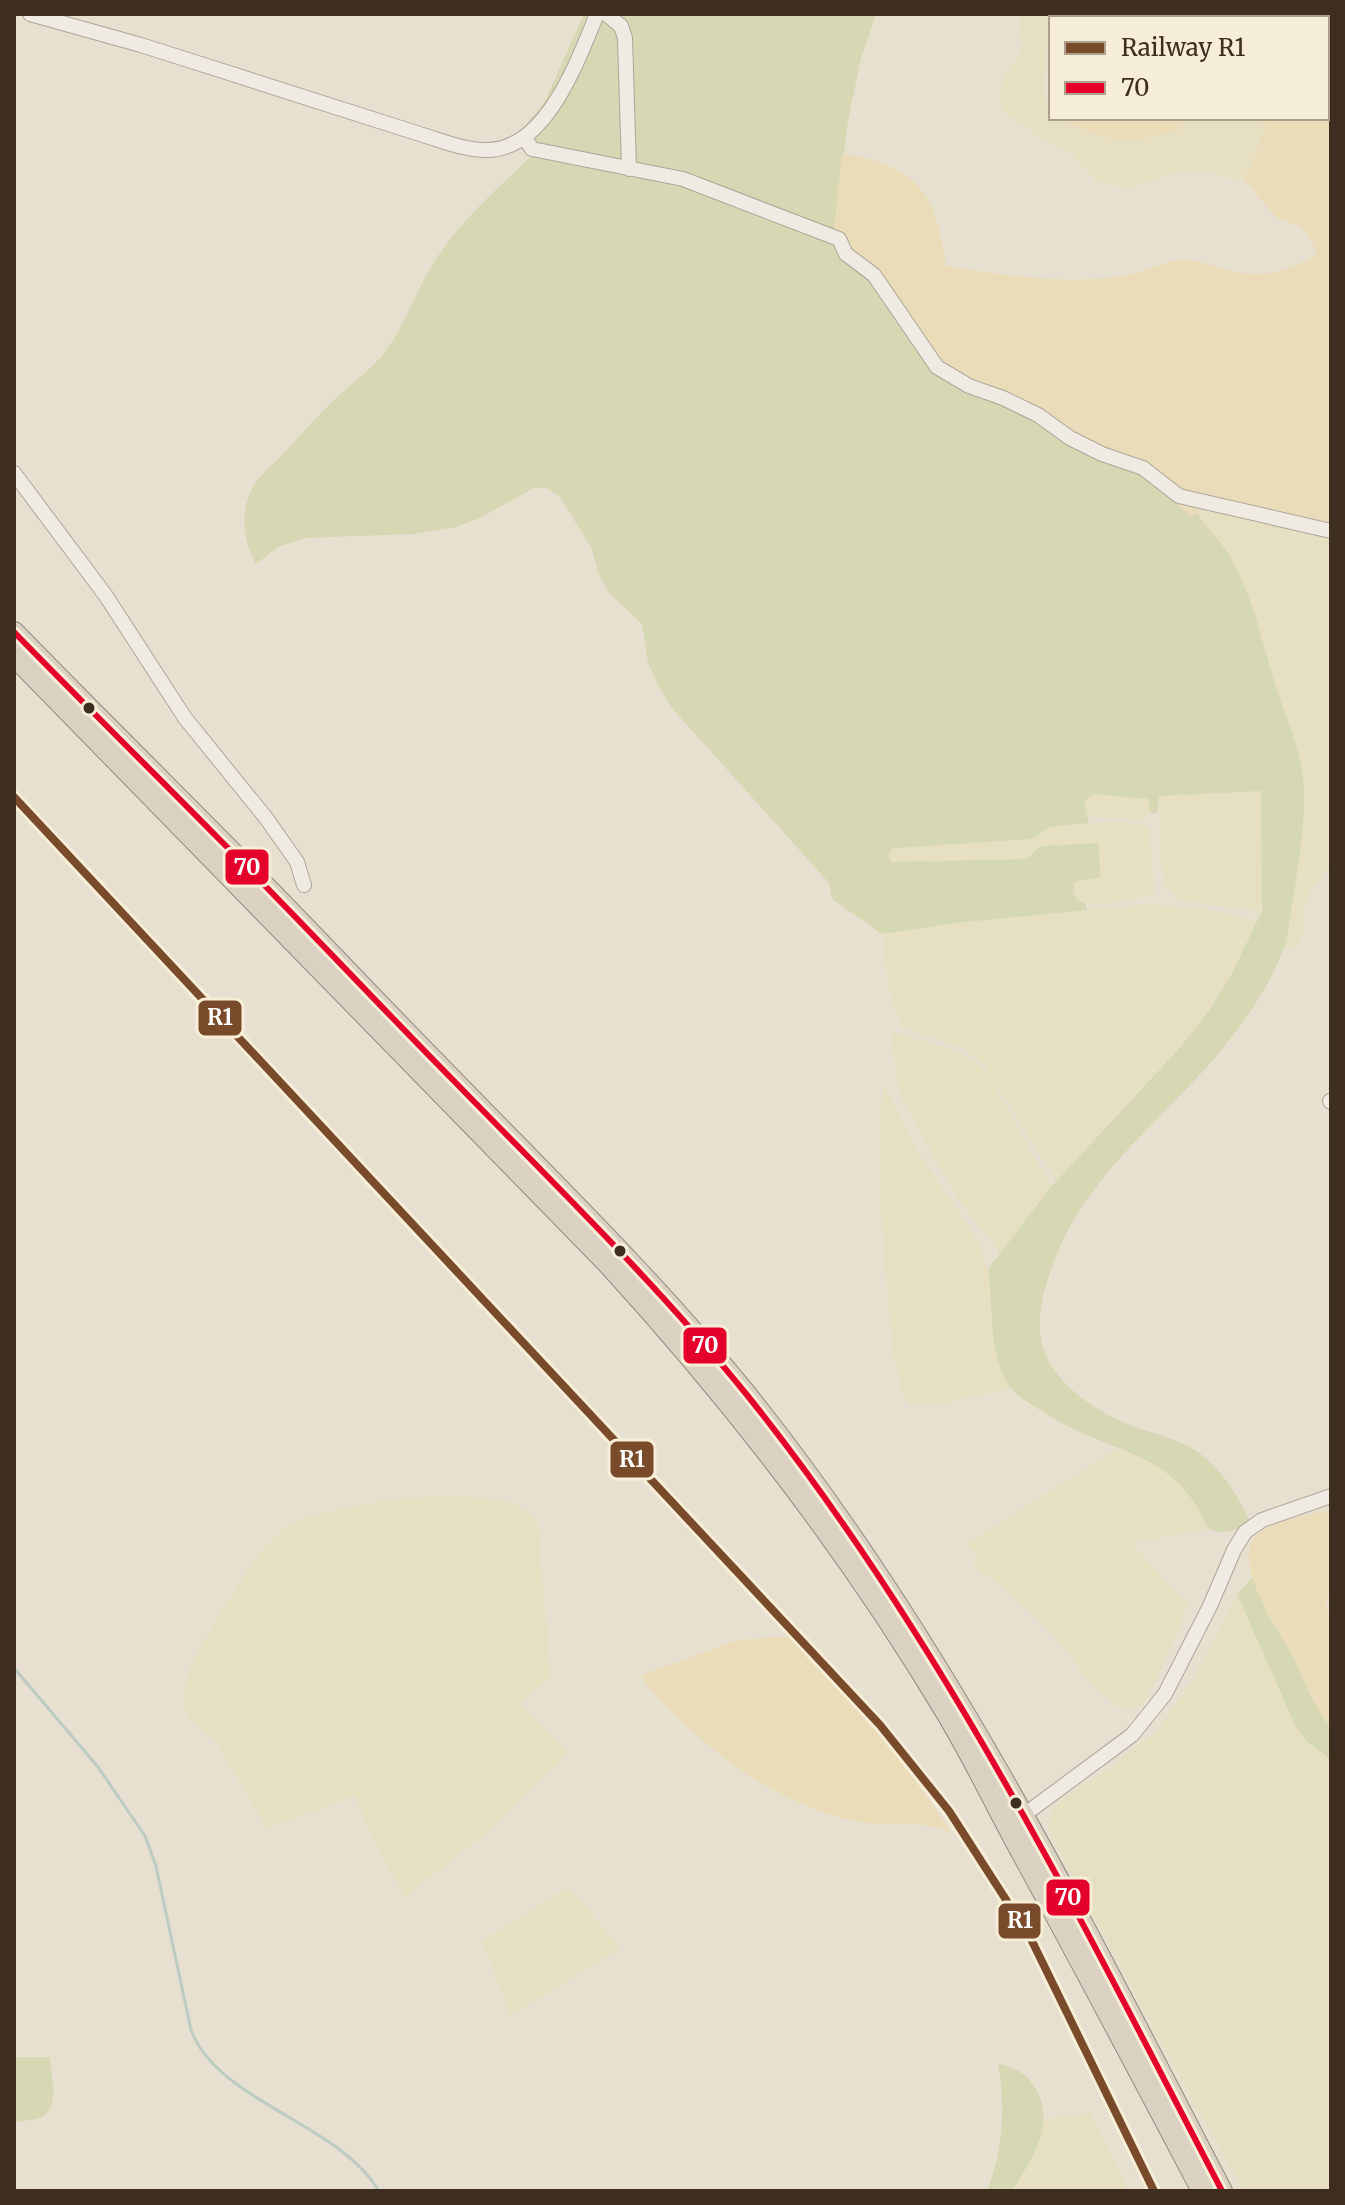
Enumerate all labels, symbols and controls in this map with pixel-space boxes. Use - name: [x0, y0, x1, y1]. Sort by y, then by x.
- legend: [1049, 16, 1329, 120]
- text: Railway R1: [1121, 32, 1245, 63]
- text: 70: [1121, 72, 1150, 103]
- unlabelled marker: [81, 700, 97, 716]
- line badge: 70: [224, 848, 270, 886]
- text: 70: [233, 853, 261, 881]
- line badge: R1: [197, 999, 243, 1037]
- text: R1: [207, 1003, 233, 1031]
- unlabelled marker: [612, 1243, 628, 1259]
- line badge: 70: [682, 1326, 728, 1365]
- text: 70: [691, 1331, 719, 1359]
- line badge: R1: [609, 1440, 655, 1479]
- text: R1: [619, 1445, 645, 1473]
- unlabelled marker: [1008, 1795, 1024, 1811]
- line badge: 70: [1045, 1878, 1091, 1917]
- text: 70: [1054, 1883, 1082, 1911]
- line badge: R1: [997, 1902, 1042, 1940]
- text: R1: [1007, 1906, 1033, 1934]

